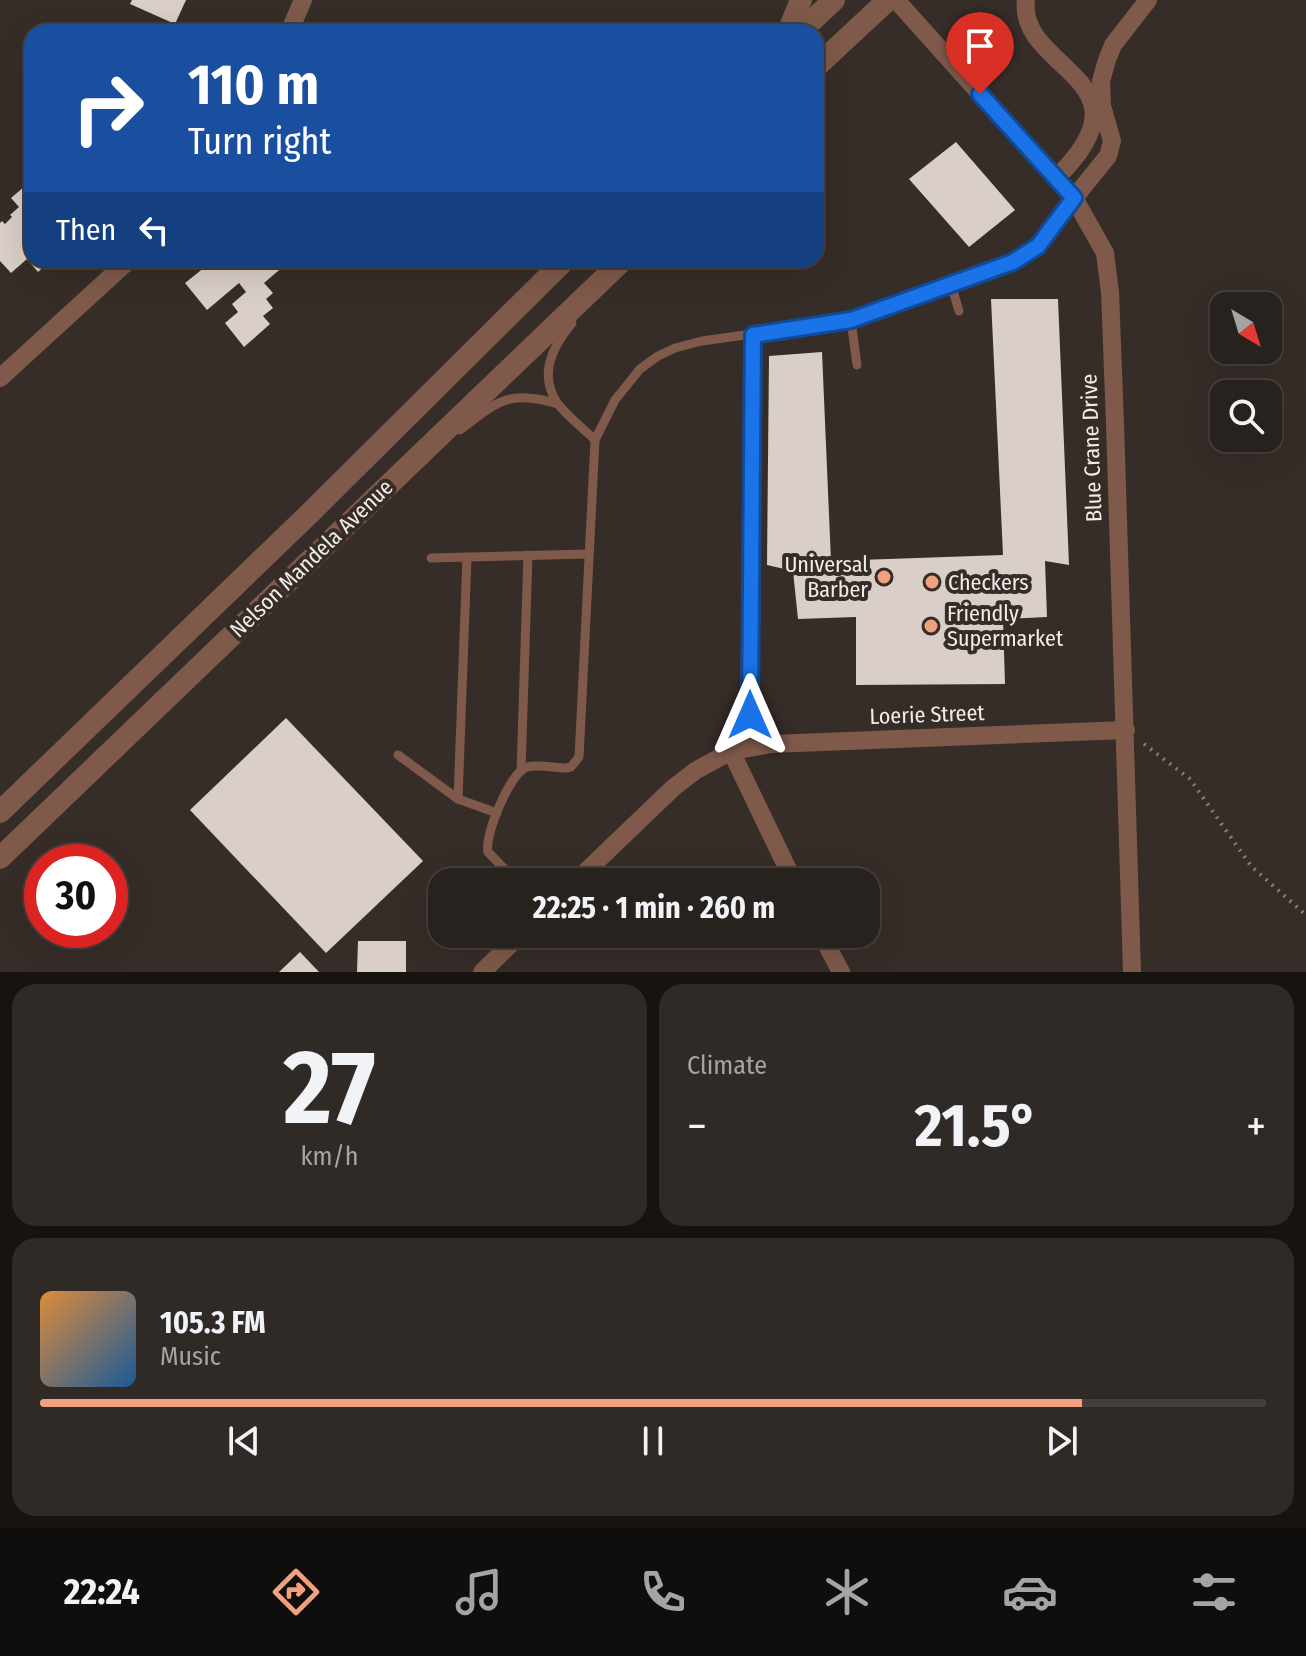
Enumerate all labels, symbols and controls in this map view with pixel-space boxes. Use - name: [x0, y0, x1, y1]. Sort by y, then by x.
- pin: [946, 12, 1014, 94]
- icon: arrive: [958, 24, 1002, 68]
- text: 110 m: [188, 52, 319, 119]
- icon: right: [56, 56, 160, 160]
- text: Turn right: [188, 120, 331, 164]
- icon: left: [132, 208, 176, 252]
- text: Then: [56, 212, 116, 248]
- north arrow: [1210, 292, 1282, 364]
- map controls: [1210, 292, 1282, 452]
- street label: Blue Crane Drive: [1075, 373, 1108, 523]
- button: search: [1210, 380, 1282, 452]
- street label: Nelson Mandela Avenue: [224, 474, 398, 643]
- place label: Universal Barber: [784, 551, 868, 603]
- marker: Universal Barber: [875, 568, 893, 586]
- place label: Checkers: [948, 569, 1029, 596]
- marker: Checkers: [923, 573, 941, 591]
- place label: Friendly Supermarket: [947, 600, 1064, 652]
- marker: Friendly Supermarket: [922, 617, 940, 635]
- position arrow: [708, 673, 792, 757]
- street label: Loerie Street: [869, 699, 986, 730]
- speed limit sign: 30: [24, 844, 128, 948]
- text: 22:25 · 1 min · 260 m: [533, 890, 775, 926]
- text: 27: [284, 1026, 375, 1151]
- text: Climate: [687, 1050, 767, 1081]
- text: 21.5°: [915, 1090, 1038, 1162]
- text: −: [687, 1100, 707, 1153]
- text: +: [1246, 1100, 1266, 1153]
- text: km/h: [301, 1141, 358, 1172]
- text: 105.3 FM: [160, 1305, 266, 1341]
- text: Music: [160, 1341, 221, 1372]
- icon: previous: [222, 1419, 266, 1463]
- icon: pause: [631, 1419, 675, 1463]
- icon: next: [1040, 1419, 1084, 1463]
- icon: directions: [268, 1564, 324, 1620]
- icon: music: [451, 1564, 507, 1620]
- icon: phone: [635, 1564, 691, 1620]
- icon: climate: [819, 1564, 875, 1620]
- icon: car: [1002, 1564, 1058, 1620]
- icon: filters: [1186, 1564, 1242, 1620]
- text: 22:24: [64, 1570, 140, 1614]

